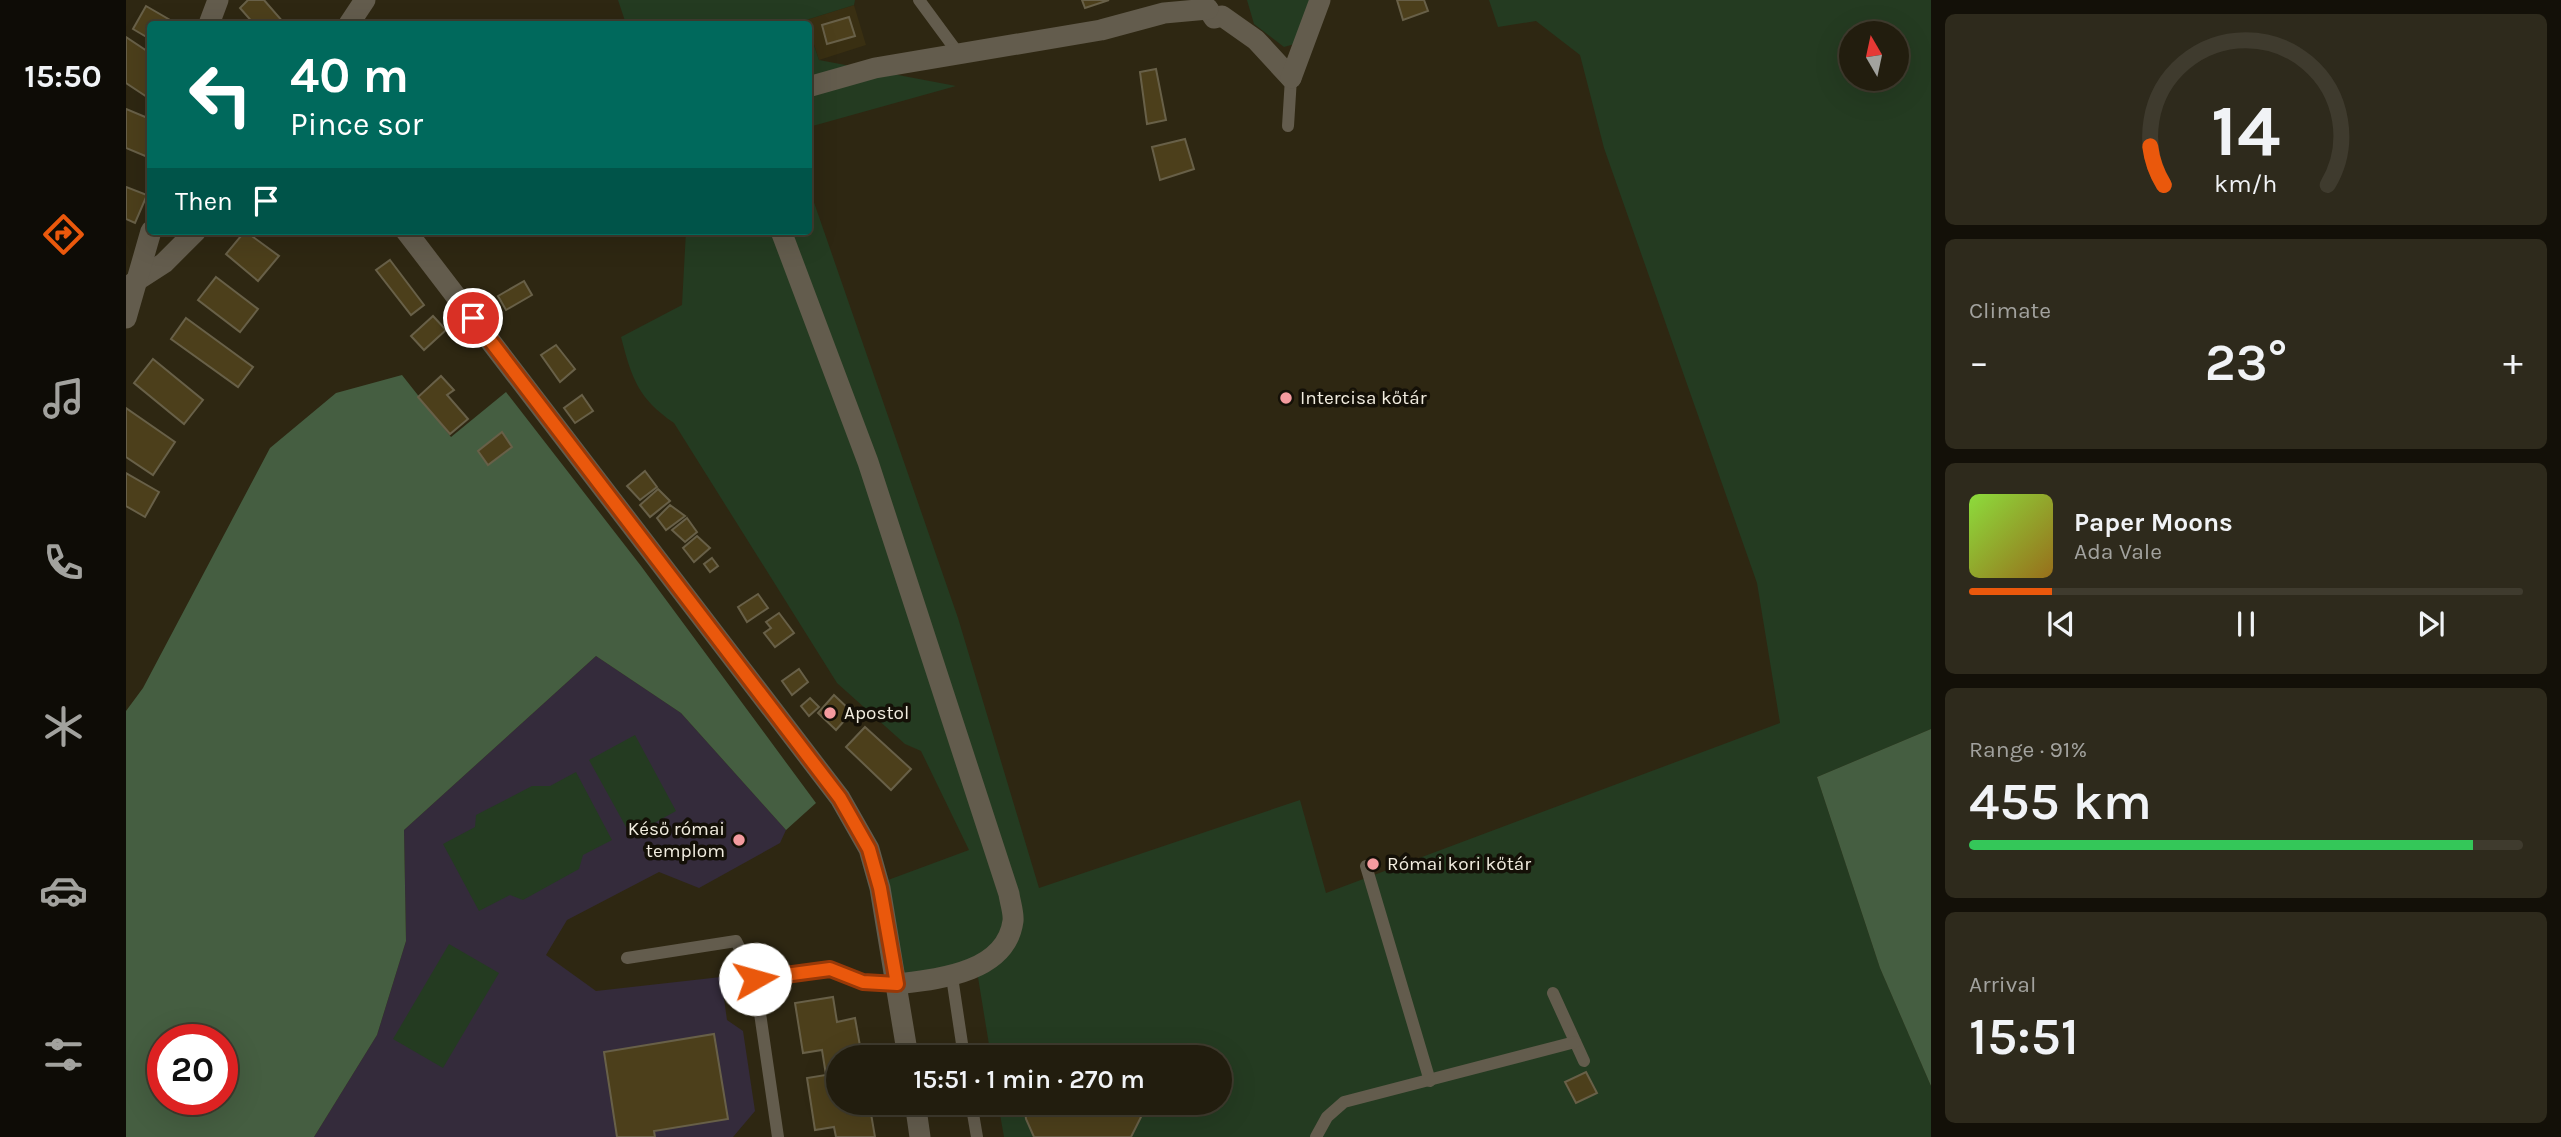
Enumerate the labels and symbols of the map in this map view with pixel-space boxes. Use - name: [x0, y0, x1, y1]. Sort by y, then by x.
- north arrow: [1839, 21, 1909, 91]
- pin: [443, 288, 503, 348]
- place label: Intercisa kőtár: [1300, 387, 1427, 409]
- marker: Intercisa kőtár: [1278, 390, 1294, 406]
- place label: Apostol: [844, 702, 909, 724]
- marker: Apostol: [822, 705, 838, 721]
- place label: Késő római templom: [628, 818, 725, 862]
- marker: Késő római templom: [731, 832, 747, 848]
- place label: Római kori kőtár: [1387, 853, 1531, 875]
- marker: Római kori kőtár: [1365, 856, 1381, 872]
- position arrow: [718, 942, 792, 1016]
- speed limit sign: 20: [147, 1024, 238, 1115]

